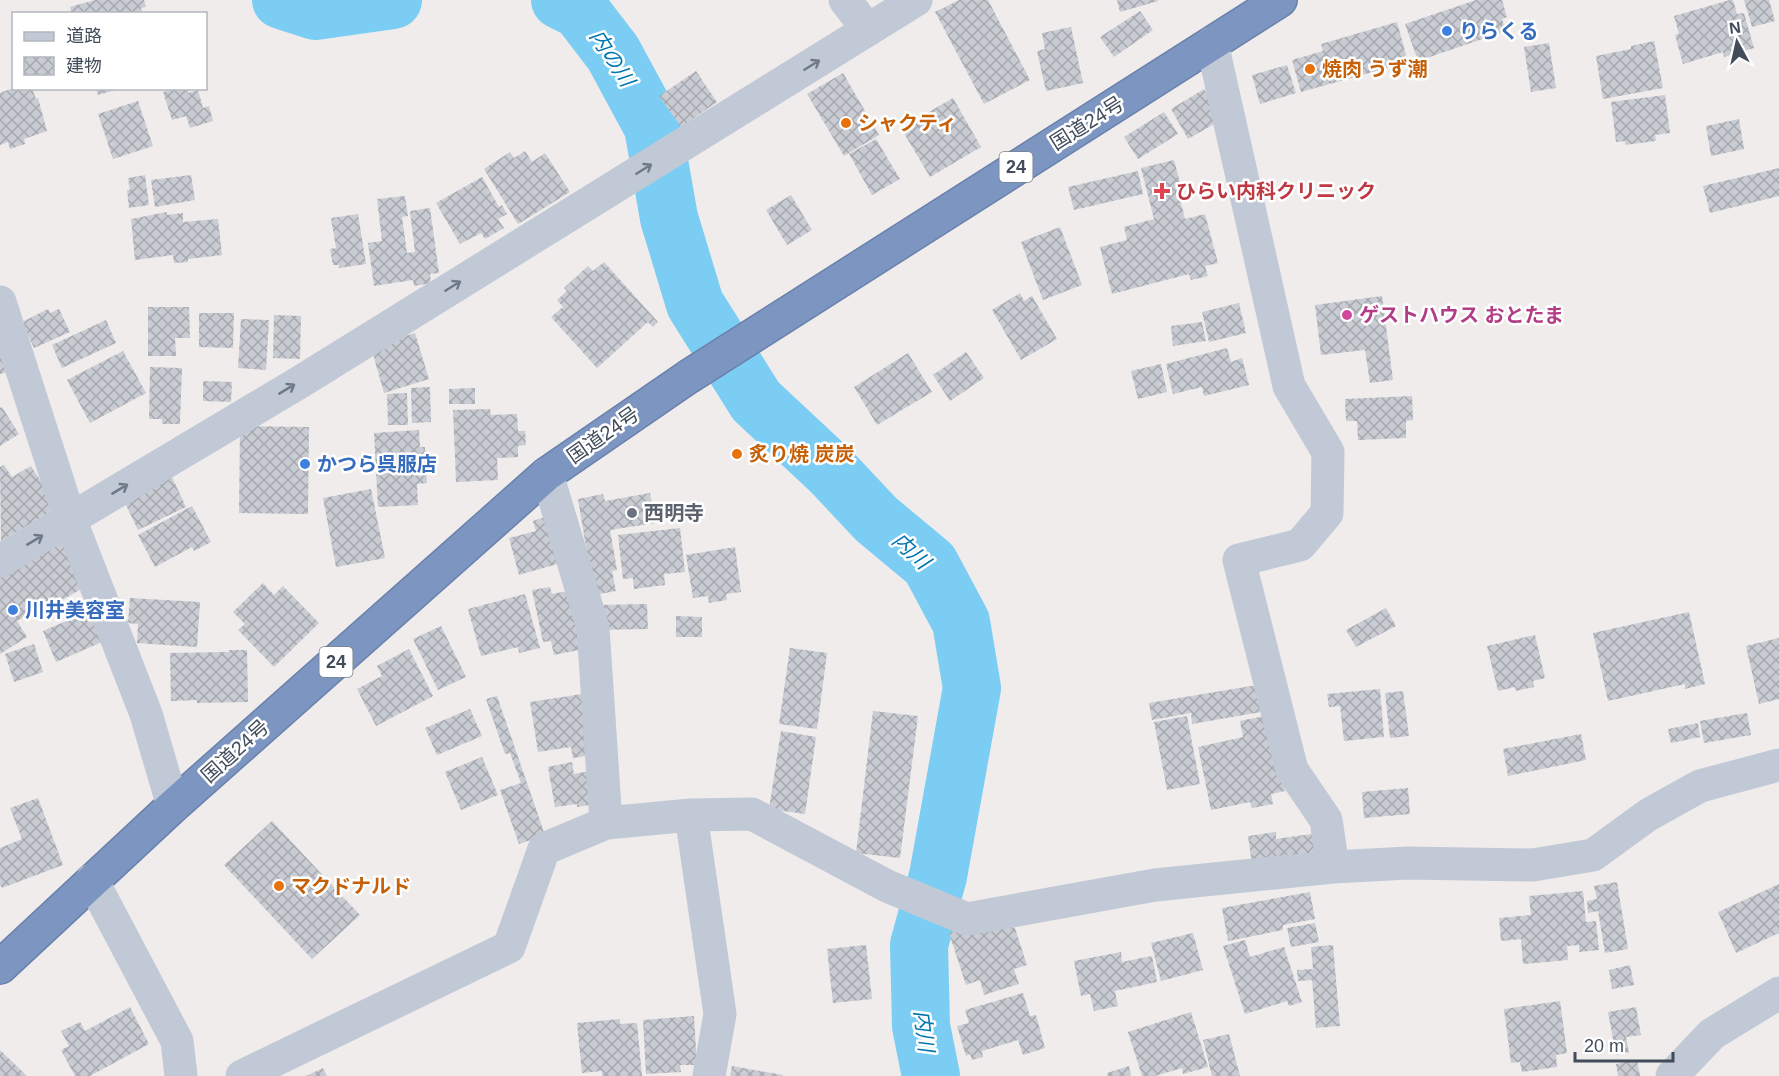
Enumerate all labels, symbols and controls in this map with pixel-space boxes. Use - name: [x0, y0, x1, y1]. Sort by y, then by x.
- legend: [12, 12, 207, 90]
- north arrow: [1707, 12, 1767, 72]
- text: N: [1728, 18, 1742, 37]
- place label: りらくる: [1459, 20, 1539, 42]
- marker: りらくる: [1440, 24, 1454, 38]
- water label: 内の川: [586, 25, 640, 92]
- text: 道路: [66, 26, 102, 46]
- text: 建物: [66, 56, 102, 76]
- one-way arrow: [803, 58, 820, 70]
- place label: 焼肉 うず潮: [1322, 58, 1428, 80]
- marker: 焼肉 うず潮: [1303, 62, 1317, 76]
- street label: 国道24号: [1046, 92, 1128, 154]
- place label: シャクティ: [858, 112, 957, 134]
- marker: シャクティ: [839, 116, 853, 130]
- road number: 24: [1000, 152, 1032, 182]
- one-way arrow: [635, 162, 652, 174]
- place label: ひらい内科クリニック: [1176, 180, 1376, 202]
- marker: ひらい内科クリニック: [1153, 182, 1171, 200]
- one-way arrow: [444, 280, 461, 292]
- place label: ゲストハウス おとたま: [1359, 304, 1564, 326]
- marker: ゲストハウス おとたま: [1340, 308, 1354, 322]
- one-way arrow: [278, 383, 295, 395]
- street label: 国道24号: [563, 402, 643, 468]
- place label: 炙り焼 炭炭: [749, 443, 855, 465]
- marker: 炙り焼 炭炭: [730, 447, 744, 461]
- place label: かつら呉服店: [317, 453, 437, 475]
- marker: かつら呉服店: [298, 457, 312, 471]
- one-way arrow: [111, 483, 128, 495]
- place label: 西明寺: [644, 502, 704, 524]
- marker: 西明寺: [625, 506, 639, 520]
- water label: 内川: [888, 528, 936, 575]
- one-way arrow: [26, 534, 43, 546]
- place label: 川井美容室: [25, 599, 125, 621]
- marker: 川井美容室: [6, 603, 20, 617]
- road number: 24: [320, 647, 352, 677]
- street label: 国道24号: [197, 715, 273, 787]
- place label: マクドナルド: [291, 875, 411, 897]
- marker: マクドナルド: [272, 879, 286, 893]
- water label: 内川: [911, 1009, 939, 1055]
- scale bar: [1575, 1025, 1672, 1063]
- text: 20 m: [1584, 1036, 1624, 1056]

